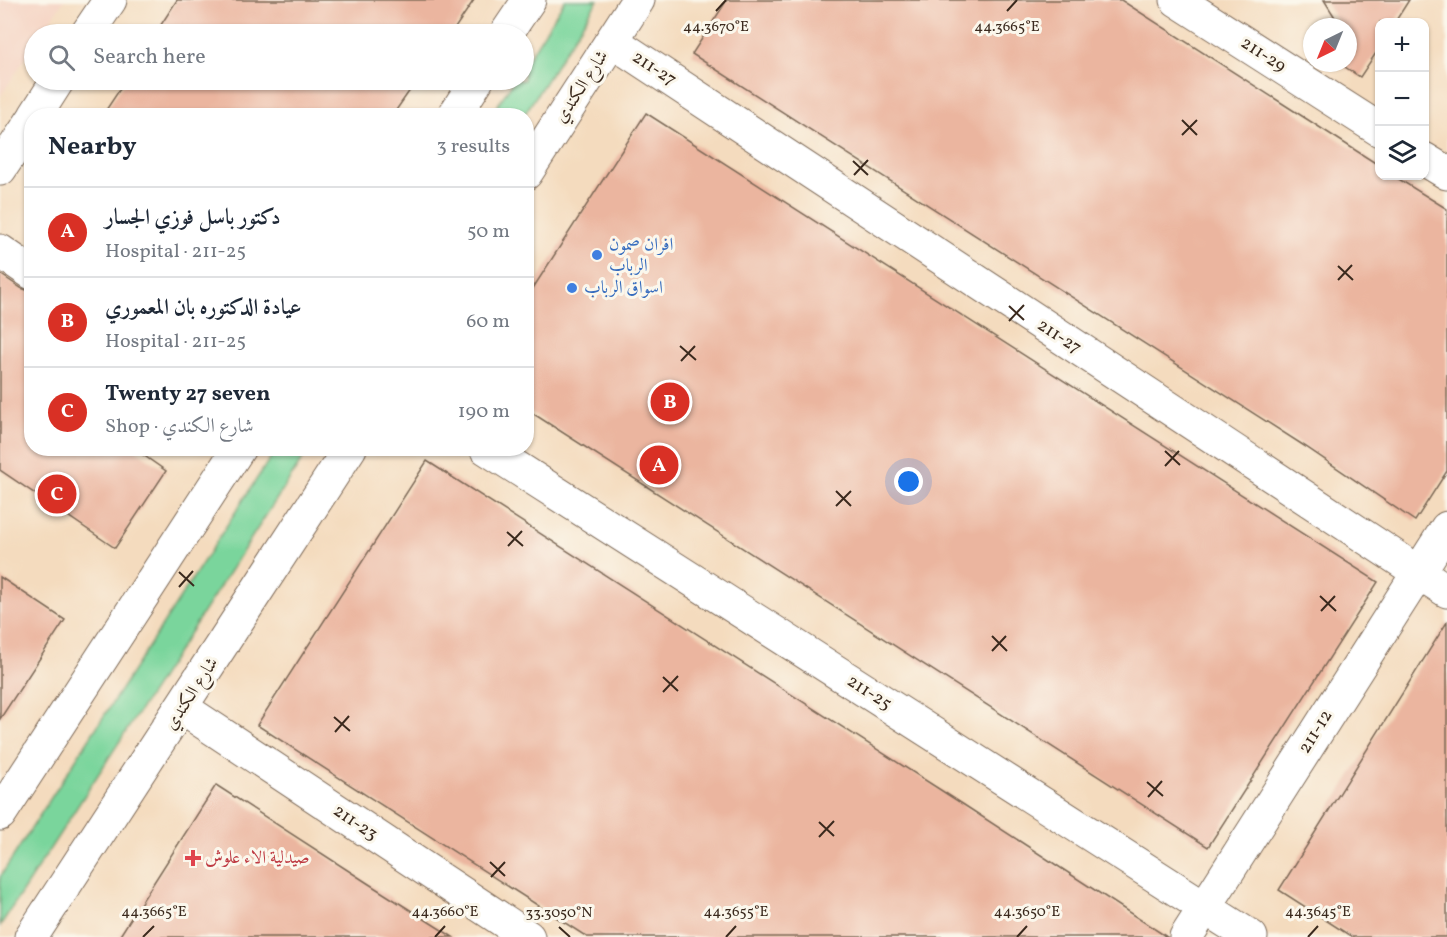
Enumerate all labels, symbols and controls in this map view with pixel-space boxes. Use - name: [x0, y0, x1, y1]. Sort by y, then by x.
- text: 44.3670°E: [683, 17, 749, 38]
- text: 44.3665°E: [974, 17, 1040, 38]
- north arrow: [1303, 18, 1357, 72]
- map controls: [1375, 18, 1429, 180]
- button: +: [1375, 18, 1429, 72]
- search box: [24, 24, 534, 90]
- street label: 211-29: [1235, 31, 1291, 79]
- icon: search: [45, 41, 78, 74]
- text: Search here: [93, 42, 206, 73]
- street label: 211-27: [627, 45, 681, 93]
- street label: شارع الكندي: [549, 46, 616, 129]
- button: −: [1375, 72, 1429, 126]
- button: layers: [1375, 126, 1429, 180]
- text: Nearby: [48, 129, 137, 165]
- text: 3 results: [436, 133, 510, 161]
- text: دكتور باسل فوزي الجسار: [105, 203, 281, 234]
- text: A: [60, 218, 75, 246]
- text: 50 m: [467, 218, 510, 246]
- place label: افران صمون الرباب: [609, 233, 674, 279]
- text: Hospital · 211-25: [105, 238, 246, 266]
- marker: افران صمون الرباب: [590, 248, 604, 262]
- place label: اسواق الرباب: [584, 276, 663, 301]
- marker: اسواق الرباب: [565, 281, 579, 295]
- text: عيادة الدكتوره بان المعموري: [105, 293, 302, 324]
- text: B: [61, 308, 74, 336]
- text: 60 m: [466, 308, 510, 336]
- street label: 211-27: [1032, 313, 1086, 361]
- text: Hospital · 211-25: [105, 328, 246, 356]
- text: Twenty 27 seven: [105, 379, 270, 410]
- pin: B: [650, 380, 690, 424]
- text: C: [61, 398, 74, 426]
- text: 190 m: [458, 398, 510, 426]
- text: Shop · شارع الكندي: [105, 413, 254, 441]
- pin: A: [640, 442, 678, 488]
- your location: [894, 467, 923, 496]
- pin: C: [38, 472, 76, 516]
- street label: شارع الكندي: [159, 653, 226, 736]
- street label: 211-25: [842, 669, 896, 717]
- street label: 211-12: [1293, 705, 1339, 759]
- street label: 211-23: [328, 799, 382, 847]
- place label: صيدلية الاء علوش: [205, 846, 310, 871]
- marker: صيدلية الاء علوش: [186, 851, 200, 865]
- text: 44.3665°E: [121, 902, 187, 923]
- text: 44.3660°E: [411, 902, 479, 923]
- text: 44.3655°E: [703, 902, 769, 923]
- text: 44.3650°E: [994, 902, 1060, 923]
- text: 44.3645°E: [1285, 902, 1351, 923]
- text: 33.3050°N: [526, 903, 592, 924]

